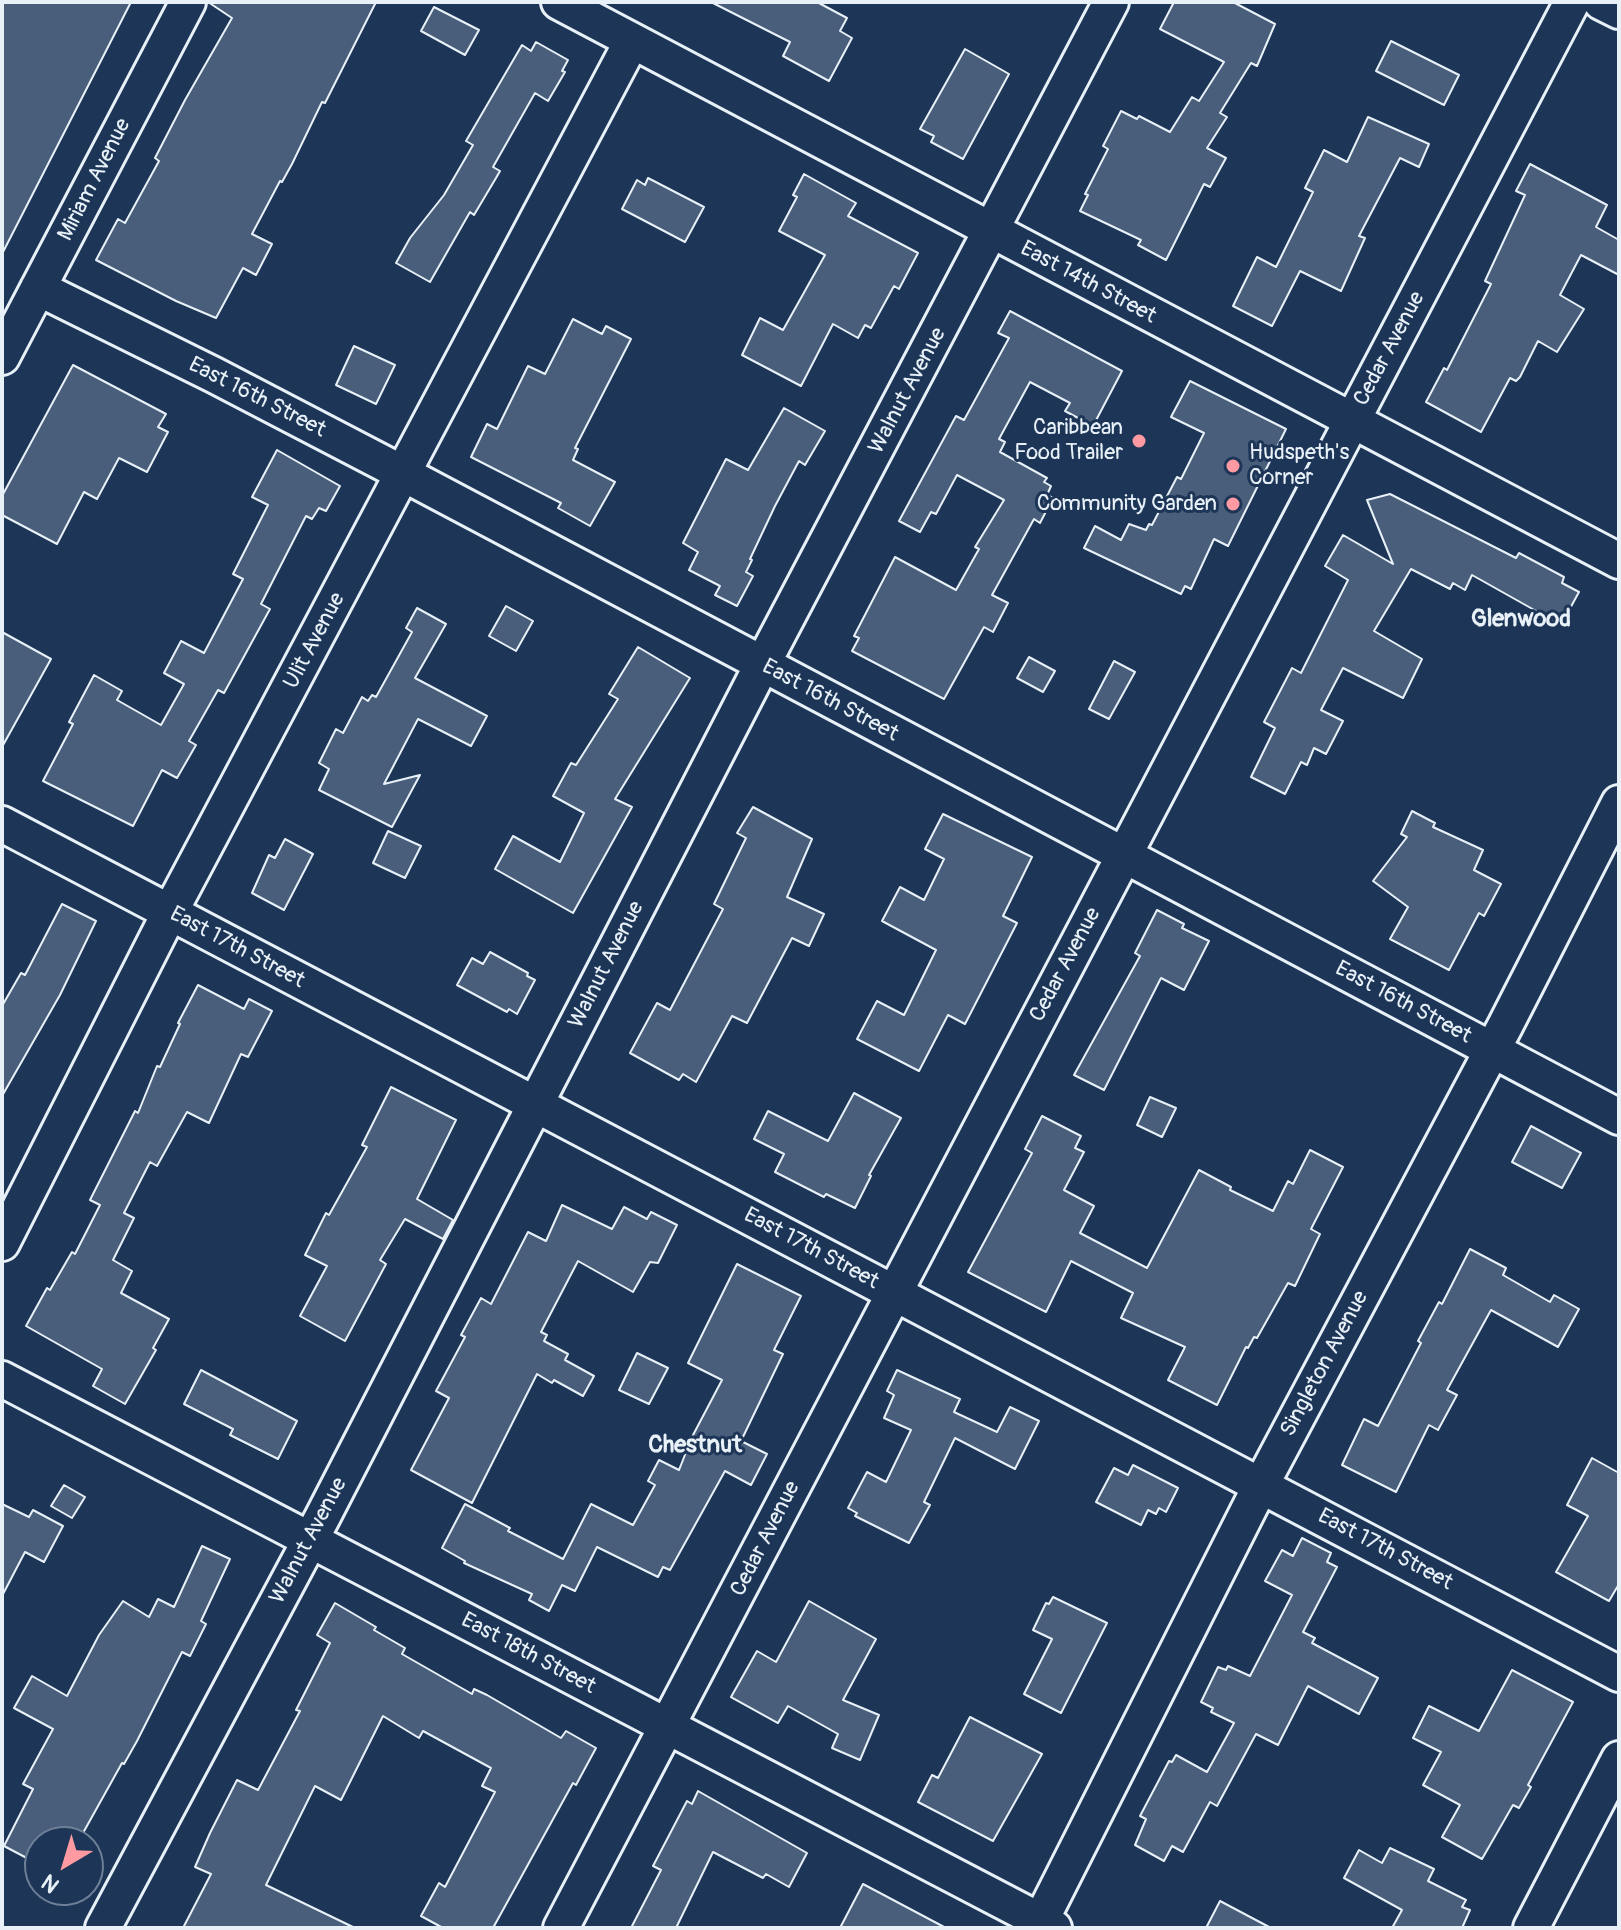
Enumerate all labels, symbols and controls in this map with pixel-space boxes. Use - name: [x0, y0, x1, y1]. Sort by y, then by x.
- street label: Miriam Avenue: [53, 114, 137, 246]
- street label: East 14th Street: [1016, 236, 1160, 330]
- street label: Cedar Avenue: [1349, 287, 1431, 411]
- street label: Walnut Avenue: [864, 323, 952, 459]
- street label: East 16th Street: [184, 352, 330, 444]
- place label: Caribbean Food Trailer: [1014, 415, 1123, 466]
- marker: Caribbean Food Trailer: [1130, 432, 1148, 450]
- place label: Hudspeth's Corner: [1249, 440, 1349, 492]
- marker: Hudspeth's Corner: [1224, 457, 1242, 475]
- place label: Community Garden: [1037, 491, 1217, 517]
- marker: Community Garden: [1224, 495, 1242, 513]
- street label: Ulit Avenue: [279, 588, 351, 694]
- district label: Glenwood: [1471, 606, 1571, 634]
- street label: East 16th Street: [758, 654, 902, 748]
- street label: Walnut Avenue: [564, 897, 650, 1033]
- street label: East 17th Street: [165, 901, 309, 995]
- street label: Cedar Avenue: [1025, 903, 1107, 1027]
- street label: East 16th Street: [1331, 956, 1475, 1050]
- street label: East 17th Street: [739, 1202, 883, 1296]
- street label: Singleton Avenue: [1275, 1287, 1375, 1441]
- district label: Chestnut: [648, 1432, 742, 1460]
- street label: Walnut Avenue: [265, 1473, 353, 1609]
- street label: Cedar Avenue: [726, 1477, 806, 1601]
- street label: East 17th Street: [1313, 1503, 1457, 1597]
- street label: East 18th Street: [456, 1607, 600, 1701]
- north arrow: [24, 1826, 104, 1906]
- text: N: [36, 1868, 65, 1899]

